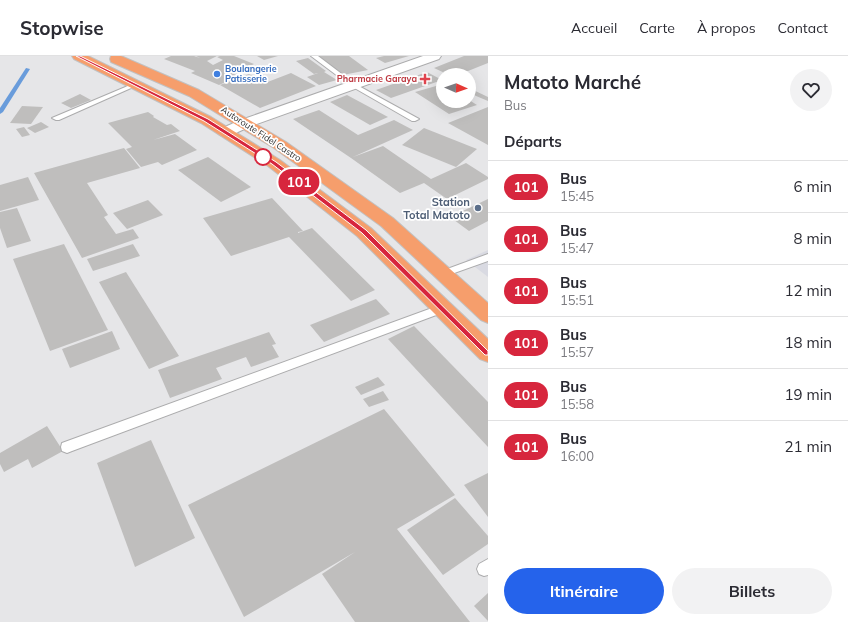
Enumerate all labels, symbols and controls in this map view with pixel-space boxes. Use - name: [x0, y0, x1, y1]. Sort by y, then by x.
- text: Stopwise: [20, 16, 104, 40]
- text: Accueil: [571, 19, 617, 37]
- text: Carte: [639, 19, 675, 37]
- text: À propos: [697, 19, 756, 37]
- text: Contact: [778, 19, 828, 37]
- place label: Boulangerie Patisserie: [225, 63, 277, 84]
- north arrow: [436, 68, 476, 108]
- map controls: [436, 68, 476, 108]
- marker: Boulangerie Patisserie: [212, 69, 222, 79]
- button: heart: [790, 69, 832, 111]
- text: Matoto Marché: [504, 70, 641, 94]
- place label: Pharmacie Garaya: [337, 73, 417, 85]
- marker: Pharmacie Garaya: [420, 74, 430, 84]
- text: Bus: [504, 97, 527, 113]
- street label: Autoroute Fidel Castro: [219, 104, 303, 164]
- text: Départs: [504, 132, 562, 151]
- unlabelled marker: [254, 148, 272, 166]
- line badge: 101: [276, 169, 322, 195]
- text: Bus: [560, 169, 587, 188]
- text: 101: [286, 173, 312, 191]
- text: 6 min: [794, 177, 832, 196]
- text: 101: [513, 178, 539, 196]
- text: 15:45: [560, 188, 594, 204]
- place label: Station Total Matoto: [403, 195, 470, 222]
- marker: Station Total Matoto: [473, 203, 483, 213]
- text: Bus: [560, 221, 587, 240]
- text: 8 min: [794, 229, 832, 248]
- text: 101: [513, 230, 539, 248]
- text: 15:47: [560, 240, 594, 256]
- text: Bus: [560, 273, 587, 292]
- text: 12 min: [785, 281, 832, 300]
- text: 101: [513, 282, 539, 300]
- text: 15:51: [560, 292, 594, 308]
- text: Bus: [560, 325, 587, 344]
- text: 18 min: [785, 333, 832, 352]
- text: 101: [513, 334, 539, 352]
- text: 15:57: [560, 344, 594, 360]
- text: Bus: [560, 377, 587, 396]
- text: 19 min: [785, 385, 832, 404]
- text: 101: [513, 386, 539, 404]
- text: 15:58: [560, 396, 594, 412]
- text: Bus: [560, 429, 587, 448]
- text: 21 min: [785, 437, 832, 456]
- text: 101: [513, 438, 539, 456]
- text: 16:00: [560, 448, 594, 464]
- button: Itinéraire: [504, 568, 664, 614]
- button: Billets: [672, 568, 832, 614]

